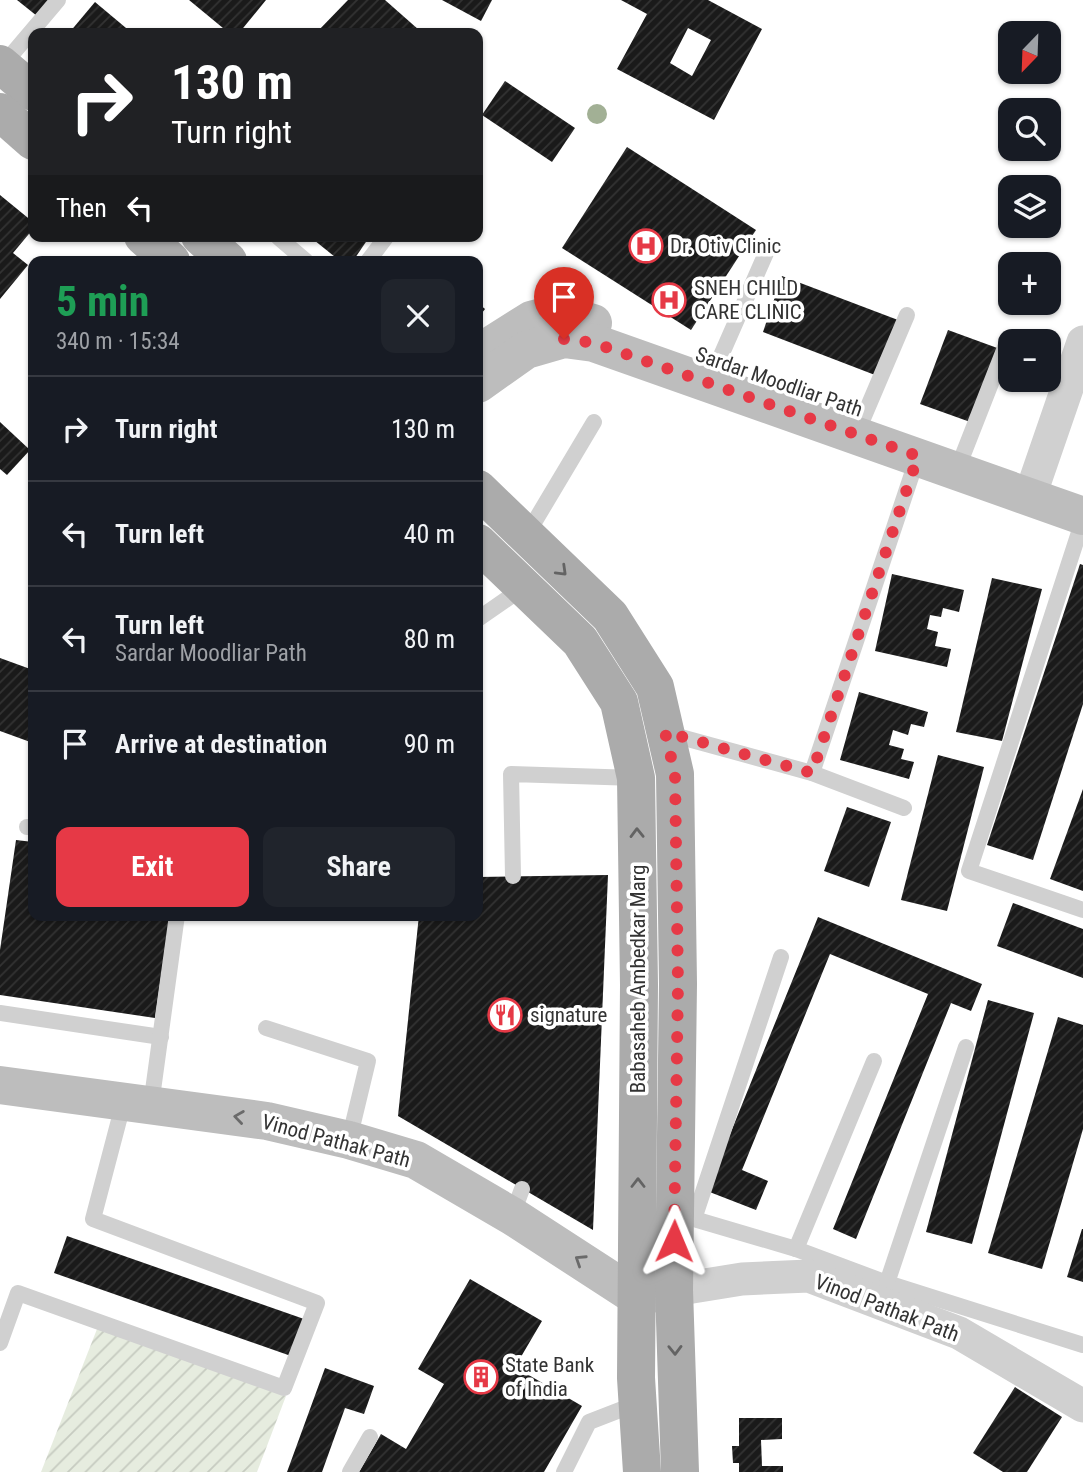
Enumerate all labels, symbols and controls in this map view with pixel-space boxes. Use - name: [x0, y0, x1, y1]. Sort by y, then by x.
- north arrow: [998, 21, 1060, 84]
- map controls: [998, 21, 1061, 392]
- text: 130 m: [171, 54, 293, 111]
- icon: right: [56, 56, 147, 147]
- button: search: [998, 98, 1061, 161]
- text: Turn right: [171, 113, 292, 151]
- button: layers: [998, 175, 1061, 238]
- icon: left: [121, 189, 159, 227]
- text: Then: [56, 193, 107, 223]
- hospital icon: Dr. Otiv Clinic: [627, 227, 665, 265]
- place label: Dr. Otiv Clinic: [670, 234, 781, 258]
- button: +: [998, 252, 1061, 315]
- pin: [534, 267, 594, 339]
- place label: SNEH CHILD CARE CLINIC: [694, 276, 802, 324]
- text: 5 min: [56, 277, 149, 326]
- icon: arrive: [545, 278, 583, 316]
- button: close: [381, 279, 455, 353]
- hospital icon: SNEH CHILD CARE CLINIC: [650, 281, 688, 319]
- text: 340 m · 15:34: [56, 328, 180, 355]
- button: −: [998, 329, 1061, 392]
- street label: Sardar Moodliar Path: [692, 342, 866, 422]
- icon: right: [56, 410, 94, 448]
- text: Turn right: [115, 414, 217, 444]
- text: 130 m: [391, 414, 455, 444]
- icon: left: [56, 515, 94, 553]
- text: Turn left: [115, 519, 204, 549]
- text: 40 m: [404, 519, 455, 549]
- one-way arrow: [554, 562, 567, 575]
- text: Turn left: [115, 610, 204, 640]
- icon: left: [56, 620, 94, 658]
- text: 80 m: [404, 624, 455, 654]
- text: Sardar Moodliar Path: [115, 640, 307, 667]
- icon: arrive: [56, 725, 94, 763]
- text: Arrive at destination: [115, 729, 327, 759]
- text: 90 m: [404, 729, 455, 759]
- button: Exit: [56, 827, 249, 907]
- button: Share: [263, 827, 455, 907]
- one-way arrow: [629, 828, 645, 838]
- street label: Babasaheb Ambedkar Marg: [626, 865, 650, 1093]
- restaurant icon: signature: [486, 996, 524, 1034]
- place label: signature: [530, 1003, 608, 1027]
- one-way arrow: [233, 1110, 244, 1125]
- street label: Vinod Pathak Path: [259, 1110, 413, 1172]
- one-way arrow: [630, 1178, 646, 1188]
- position arrow: [637, 1204, 711, 1278]
- one-way arrow: [574, 1255, 587, 1268]
- street label: Vinod Pathak Path: [811, 1269, 963, 1347]
- one-way arrow: [667, 1345, 682, 1356]
- place label: State Bank of India: [505, 1353, 595, 1401]
- building icon: State Bank of India: [462, 1358, 500, 1396]

